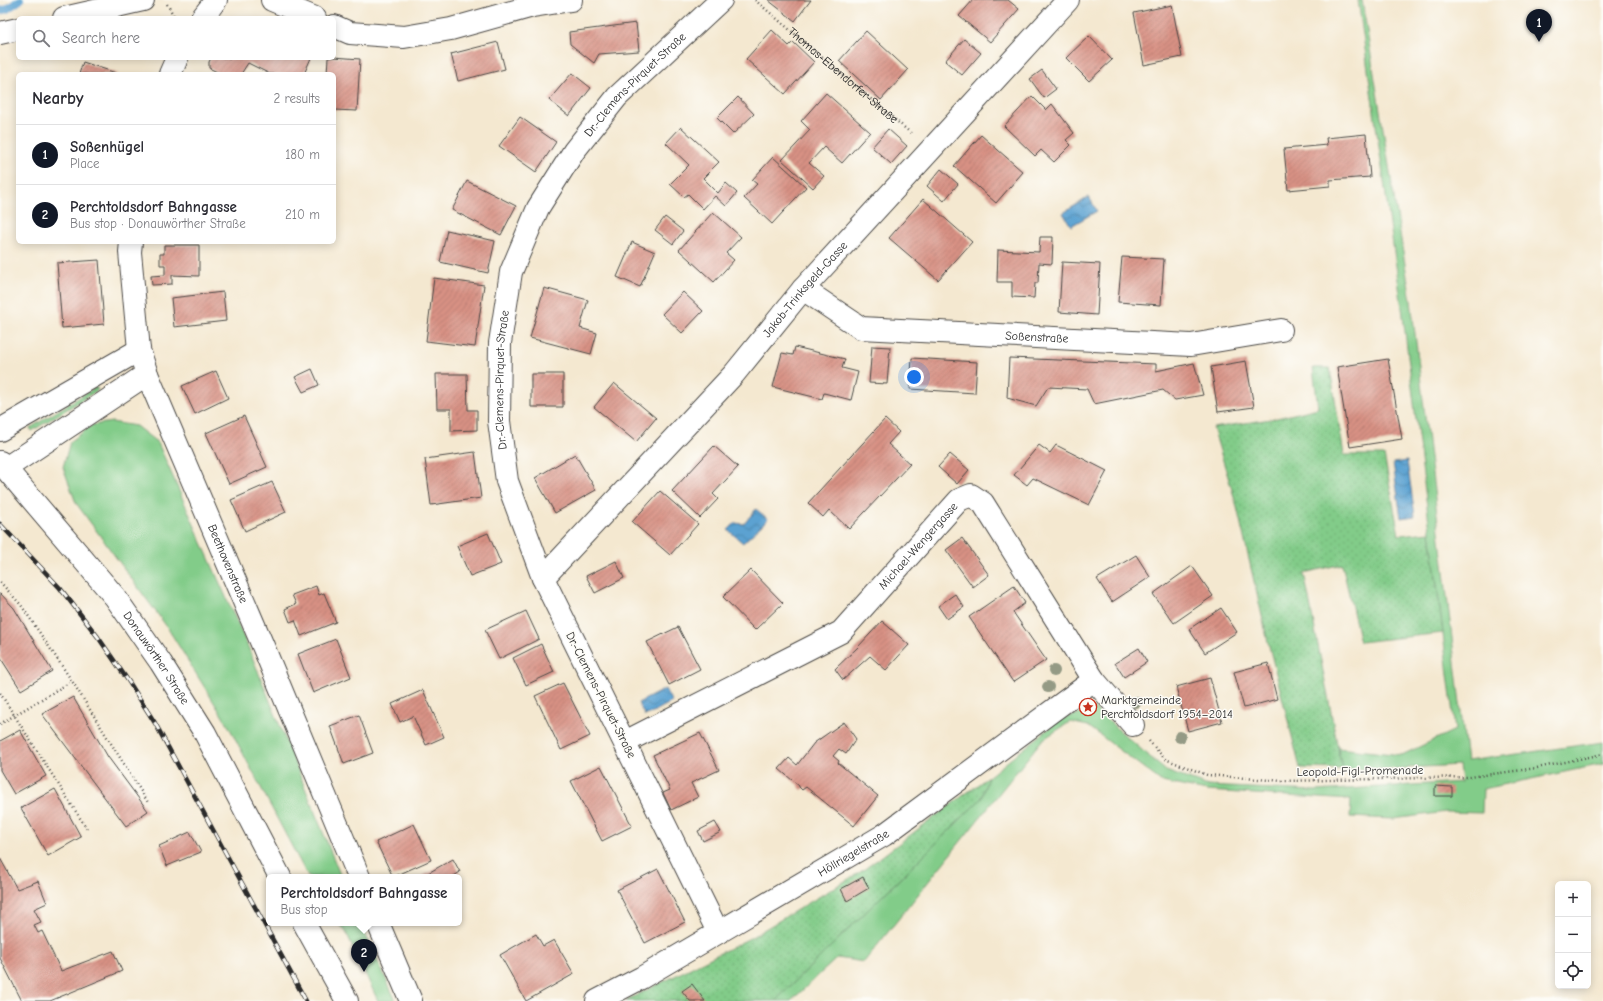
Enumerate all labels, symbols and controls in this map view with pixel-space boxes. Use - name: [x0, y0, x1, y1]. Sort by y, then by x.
- pin: 1: [1526, 9, 1552, 42]
- search box: [16, 16, 336, 60]
- street label: Thomas-Ebendorfer-Straße: [785, 24, 901, 126]
- icon: search: [30, 27, 52, 49]
- text: Search here: [62, 29, 140, 47]
- street label: Dr.-Clemens-Pirquet-Straße: [581, 30, 689, 139]
- text: Nearby: [32, 89, 83, 108]
- text: 2 results: [273, 91, 320, 106]
- text: Soßenhügel: [70, 138, 144, 156]
- text: 1: [42, 147, 48, 162]
- text: 180 m: [285, 147, 320, 162]
- text: Place: [70, 156, 100, 171]
- text: Perchtoldsdorf Bahngasse: [70, 198, 237, 216]
- text: 2: [42, 207, 48, 222]
- text: 210 m: [285, 207, 320, 222]
- text: Bus stop · Donauwörther Straße: [70, 216, 246, 231]
- street label: Jakob-Trinksgeld-Gasse: [760, 238, 850, 340]
- street label: Dr.-Clemens-Pirquet-Straße: [492, 309, 512, 451]
- street label: Soßenstraße: [1005, 328, 1069, 346]
- your location: [904, 367, 924, 387]
- street label: Michael-Wengergasse: [876, 499, 961, 592]
- street label: Beethovenstraße: [205, 522, 251, 605]
- street label: Donauwörther Straße: [120, 609, 192, 707]
- street label: Dr.-Clemens-Pirquet-Straße: [563, 630, 639, 760]
- place label: Marktgemeinde Perchtoldsdorf 1954–2014: [1101, 693, 1233, 721]
- place icon: Marktgemeinde Perchtoldsdorf 1954–2014: [1078, 697, 1098, 717]
- street label: Leopold-Figl-Promenade: [1296, 763, 1424, 779]
- street label: Höllriegelstraße: [815, 827, 892, 879]
- popup: [266, 874, 462, 926]
- map controls: [1555, 881, 1591, 989]
- button: +: [1555, 881, 1591, 917]
- text: Perchtoldsdorf Bahngasse: [281, 884, 447, 902]
- text: Bus stop: [281, 902, 328, 917]
- button: −: [1555, 917, 1591, 953]
- pin: 2: [351, 939, 377, 972]
- button: locate: [1555, 953, 1591, 989]

